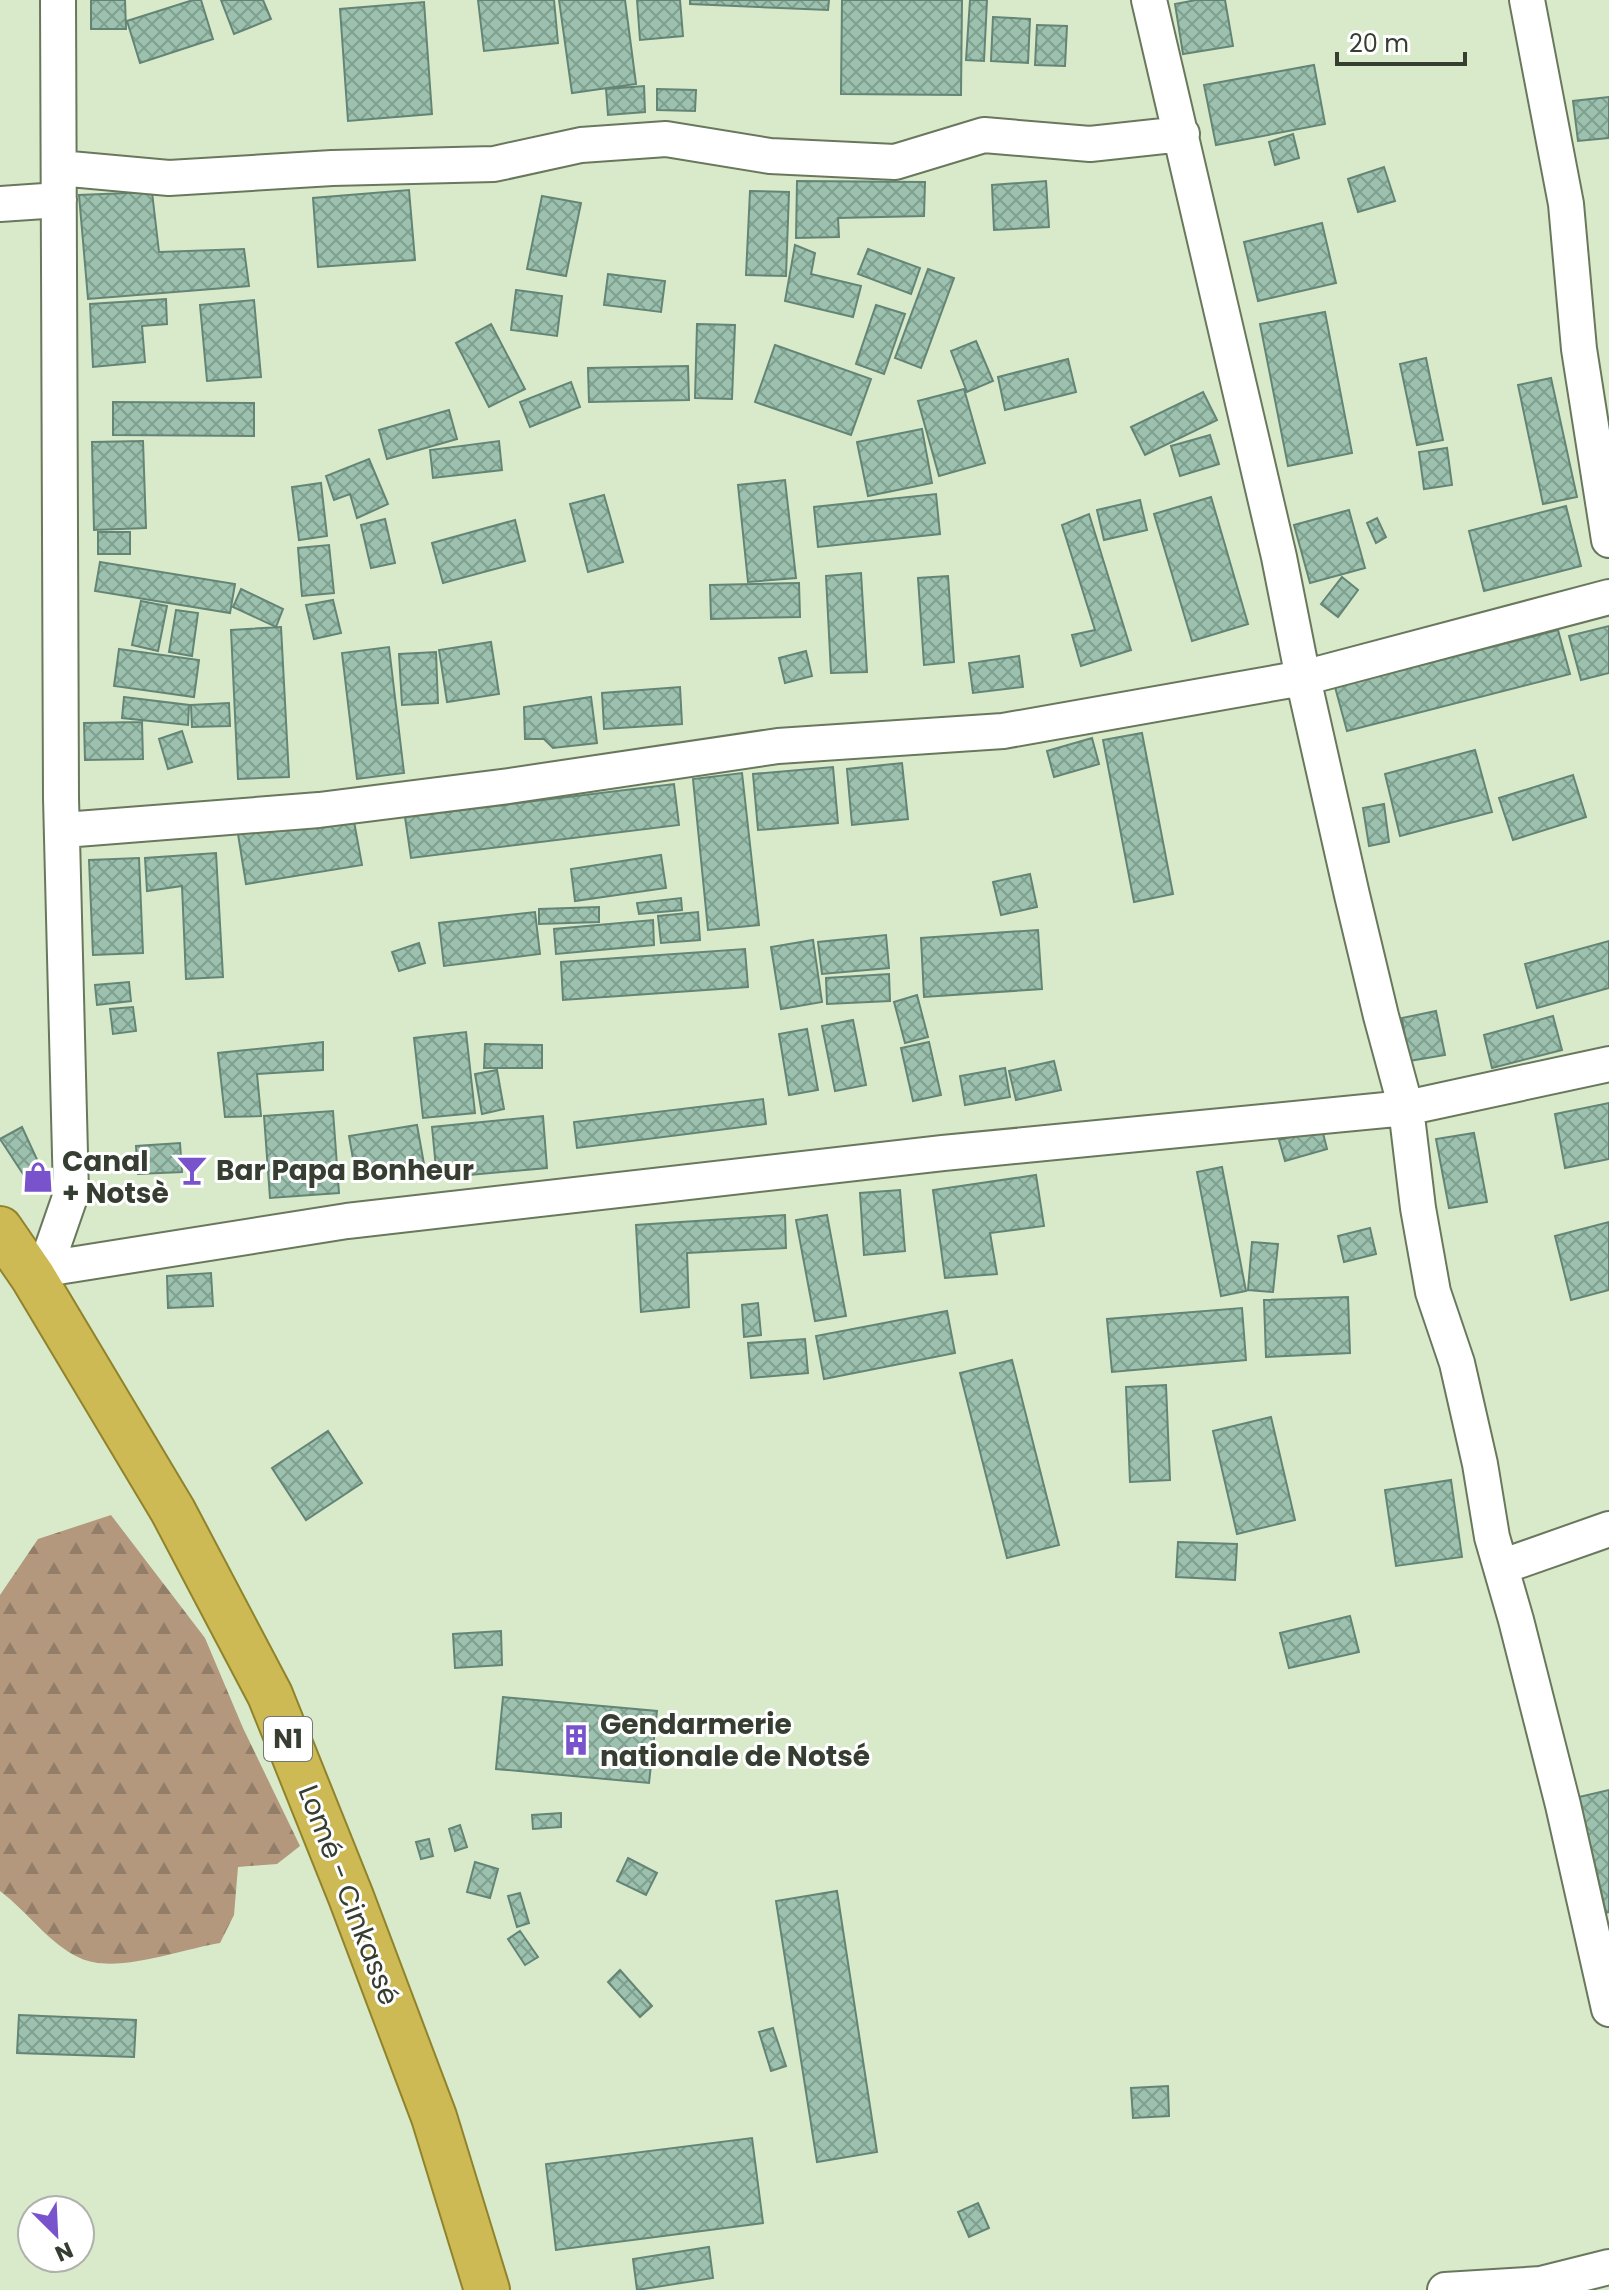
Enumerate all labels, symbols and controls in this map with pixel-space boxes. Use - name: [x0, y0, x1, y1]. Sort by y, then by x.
- scale bar: [1337, 16, 1465, 66]
- text: 20 m: [1349, 27, 1409, 60]
- place label: Canal + Notsè: [62, 1142, 169, 1213]
- place label: Bar Papa Bonheur: [216, 1151, 474, 1190]
- bar icon: Bar Papa Bonheur: [175, 1153, 209, 1187]
- shop icon: Canal + Notsè: [21, 1160, 55, 1194]
- place label: Gendarmerie nationale de Notsé: [600, 1705, 870, 1776]
- road number: N1: [264, 1717, 312, 1761]
- building icon: Gendarmerie nationale de Notsé: [559, 1723, 593, 1757]
- street label: Lomé - Cinkassé: [289, 1779, 408, 2011]
- north arrow: [16, 2194, 96, 2274]
- text: N: [50, 2234, 78, 2269]

